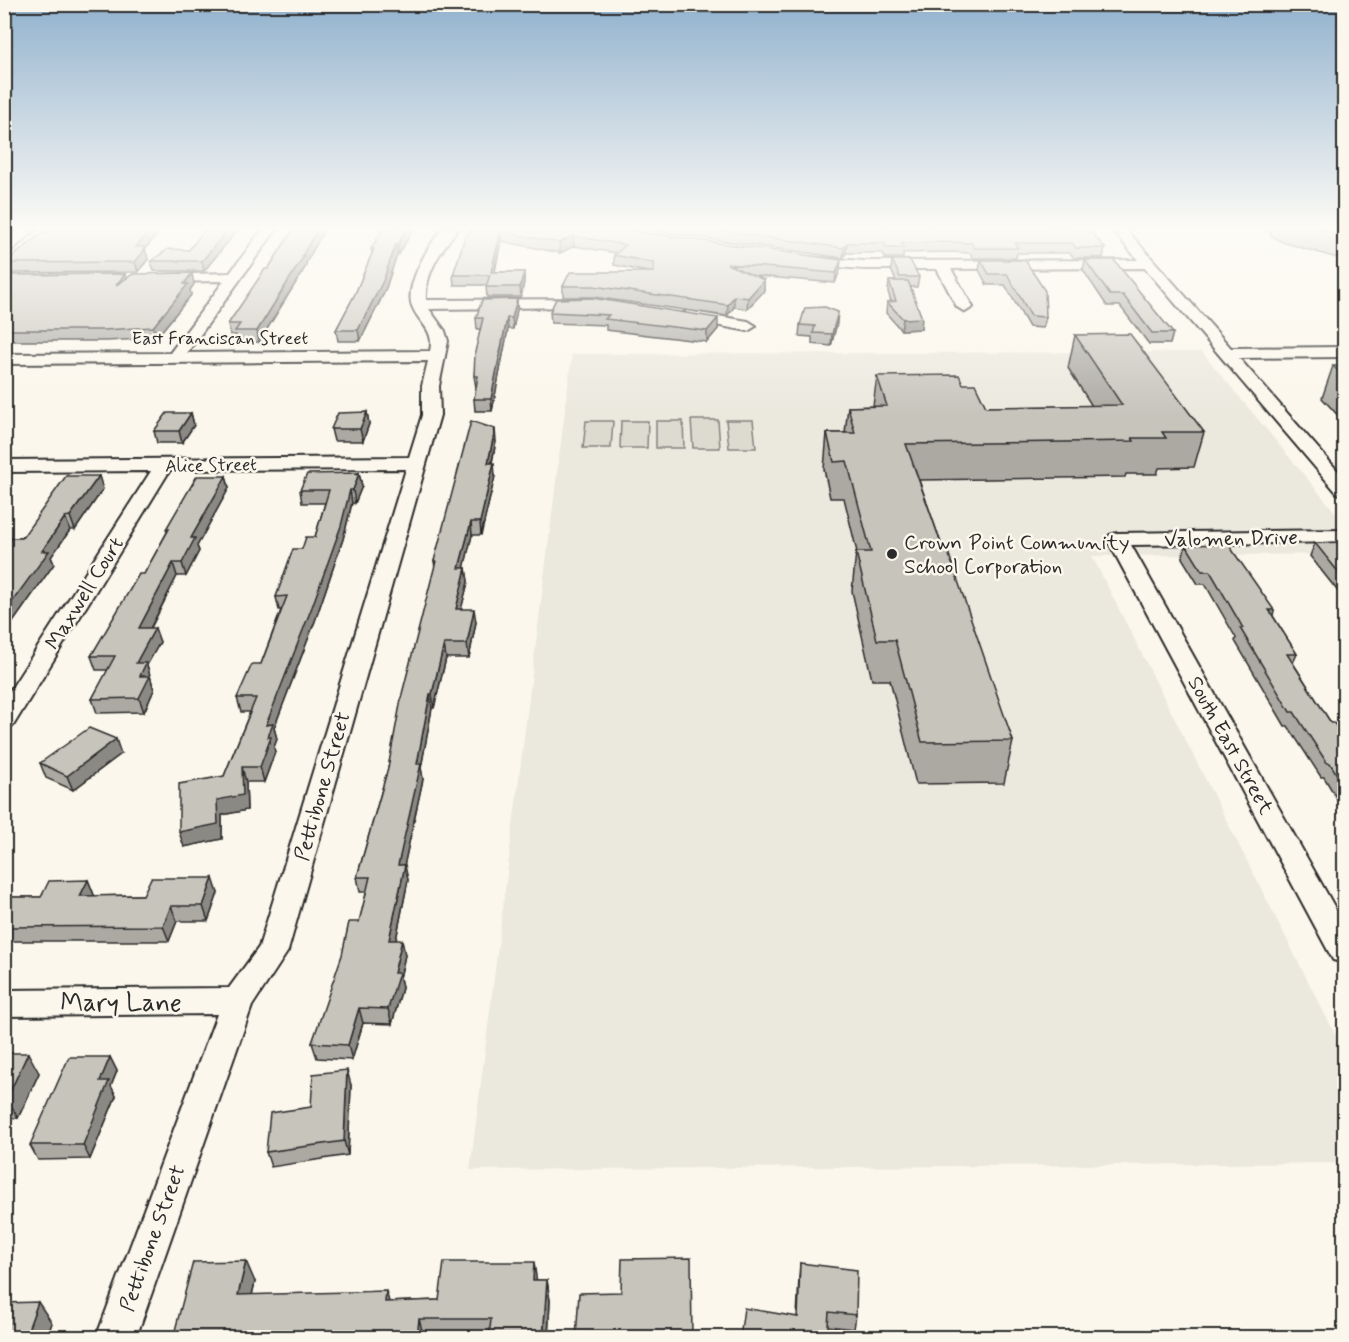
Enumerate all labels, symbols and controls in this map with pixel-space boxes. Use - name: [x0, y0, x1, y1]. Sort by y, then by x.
- street label: East Franciscan Street: [132, 327, 309, 351]
- street label: Alice Street: [165, 453, 257, 479]
- street label: Valomen Drive: [1164, 524, 1298, 554]
- place label: Crown Point Community School Corporation: [904, 529, 1129, 581]
- street label: Maxwell Court: [39, 532, 131, 655]
- marker: Crown Point Community School Corporation: [885, 547, 899, 561]
- street label: South East Street: [1181, 671, 1280, 820]
- street label: Pettibone Street: [288, 708, 358, 864]
- street label: Mary Lane: [60, 987, 182, 1021]
- street label: Pettibone Street: [113, 1161, 192, 1315]

